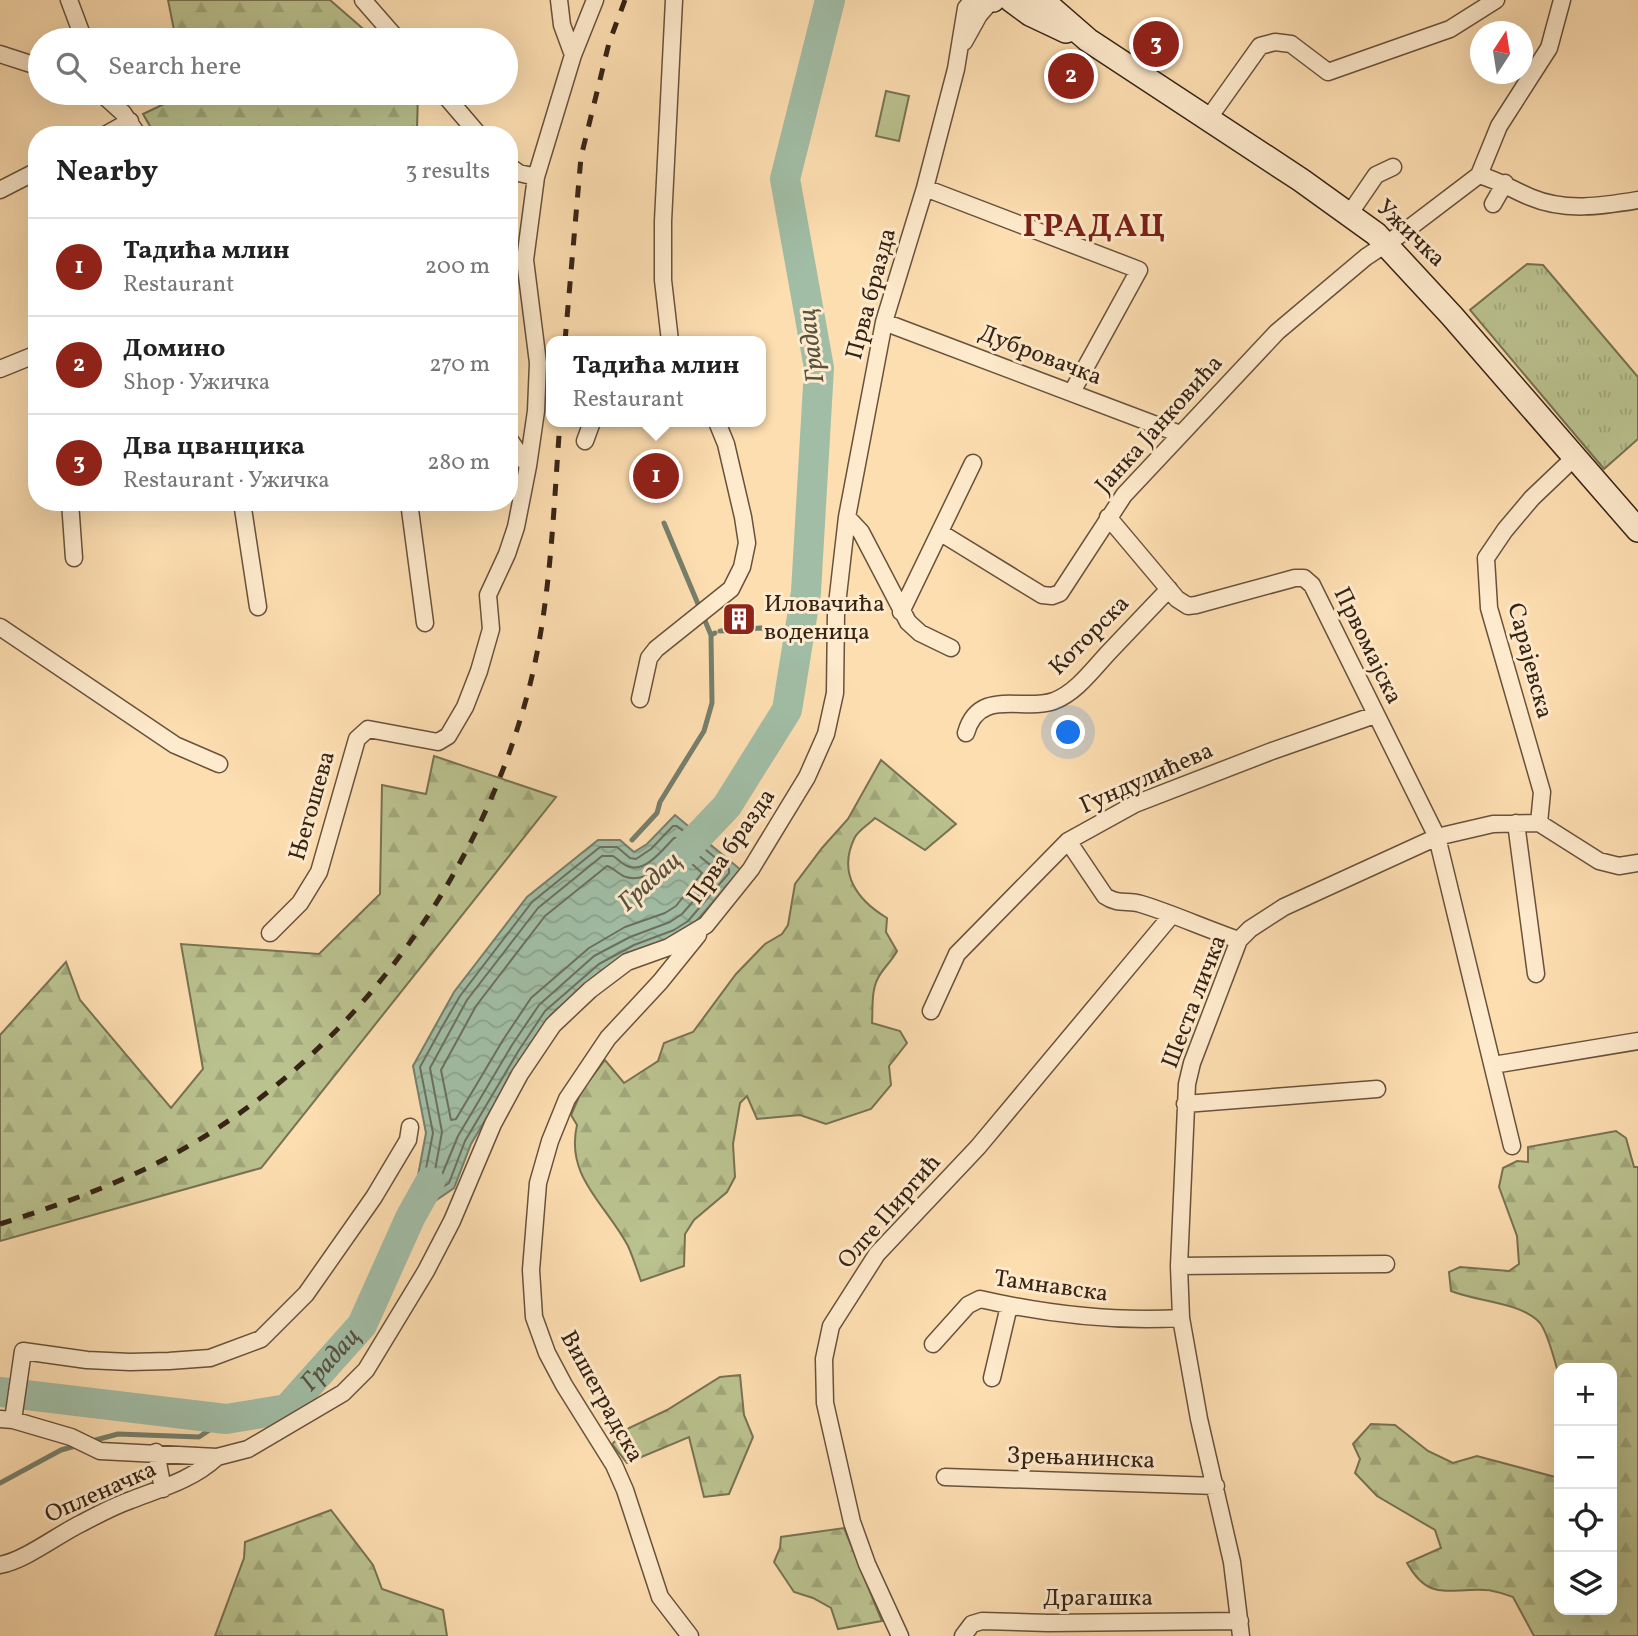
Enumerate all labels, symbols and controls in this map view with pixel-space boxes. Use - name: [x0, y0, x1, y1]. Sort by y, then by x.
- pin: 3: [1133, 18, 1179, 70]
- north arrow: [1470, 21, 1533, 84]
- search box: [28, 28, 518, 105]
- icon: search: [52, 48, 90, 86]
- text: Search here: [108, 49, 241, 85]
- pin: 2: [1048, 50, 1094, 102]
- text: Nearby: [56, 151, 158, 193]
- text: 3 results: [405, 156, 490, 188]
- street label: Ужичка: [1368, 192, 1452, 276]
- district label: ГРАДАЦ: [1023, 206, 1167, 250]
- street label: Прва бразда: [838, 224, 906, 364]
- text: Тадића млин: [123, 233, 290, 269]
- text: 1: [74, 251, 84, 283]
- text: 200 m: [425, 251, 490, 283]
- text: Restaurant: [123, 269, 234, 301]
- water label: Градац: [790, 307, 834, 385]
- street label: Дубровачка: [973, 317, 1107, 395]
- text: Домино: [123, 331, 225, 367]
- popup: [546, 336, 766, 427]
- text: Тадића млин: [573, 348, 739, 384]
- street label: Јанка Јанковића: [1088, 348, 1232, 502]
- text: 2: [73, 349, 85, 381]
- text: 270 m: [429, 349, 490, 381]
- text: Shop · Ужичка: [123, 367, 270, 399]
- text: Restaurant: [573, 384, 684, 416]
- text: Два цванцика: [123, 429, 305, 465]
- text: 3: [73, 447, 85, 479]
- text: 280 m: [427, 447, 490, 479]
- pin: 1: [633, 450, 679, 502]
- text: Restaurant · Ужичка: [123, 465, 330, 497]
- street label: Првомајска: [1324, 582, 1410, 710]
- place label: Иловачића воденица: [764, 588, 885, 650]
- street label: Которска: [1042, 588, 1138, 684]
- street label: Сарајевска: [1497, 599, 1561, 723]
- building icon: Иловачића воденица: [720, 600, 758, 638]
- your location: [1051, 715, 1085, 749]
- street label: Гундулићева: [1075, 734, 1219, 824]
- street label: Његошева: [281, 747, 345, 865]
- street label: Прва бразда: [679, 782, 785, 912]
- water label: Градац: [610, 844, 690, 920]
- street label: Шеста личка: [1154, 930, 1236, 1074]
- street label: Олге Пиргић: [830, 1147, 950, 1277]
- street label: Тамнавска: [992, 1262, 1110, 1312]
- water label: Градац: [292, 1320, 369, 1400]
- street label: Вишеградска: [551, 1325, 651, 1469]
- map controls: [1554, 1363, 1617, 1615]
- button: +: [1554, 1363, 1617, 1426]
- button: −: [1554, 1426, 1617, 1489]
- street label: Зрењанинска: [1006, 1439, 1156, 1479]
- street label: Опленачка: [40, 1453, 162, 1533]
- button: locate: [1554, 1489, 1617, 1552]
- button: layers: [1554, 1552, 1617, 1615]
- street label: Драгашка: [1043, 1582, 1153, 1616]

